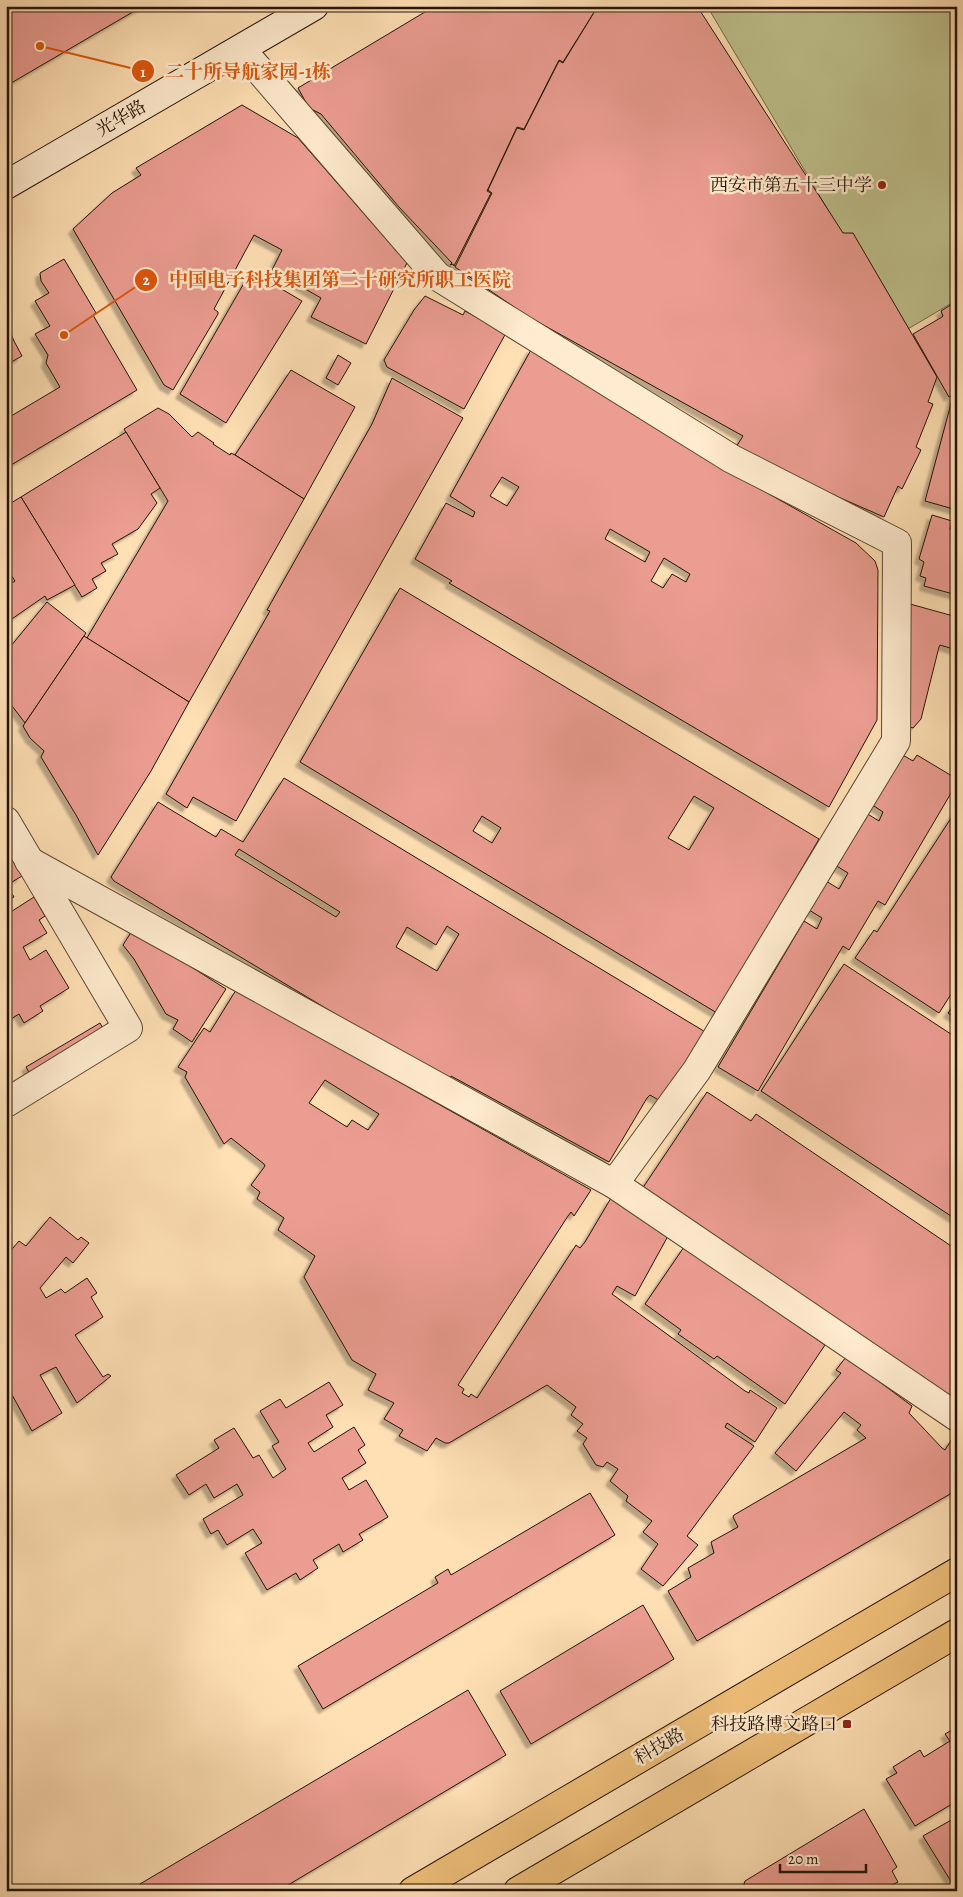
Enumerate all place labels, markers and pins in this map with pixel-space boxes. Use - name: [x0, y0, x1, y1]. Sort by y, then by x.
- callout: 二十所导航家园-1栋: [130, 54, 341, 88]
- place label: 西安市第五十三中学: [710, 173, 872, 197]
- marker: 西安市第五十三中学: [876, 179, 888, 191]
- callout: 中国电子科技集团第二十研究所职工医院: [134, 263, 521, 297]
- place label: 科技路博文路口: [711, 1712, 837, 1736]
- marker: 科技路博文路口: [841, 1718, 853, 1730]

